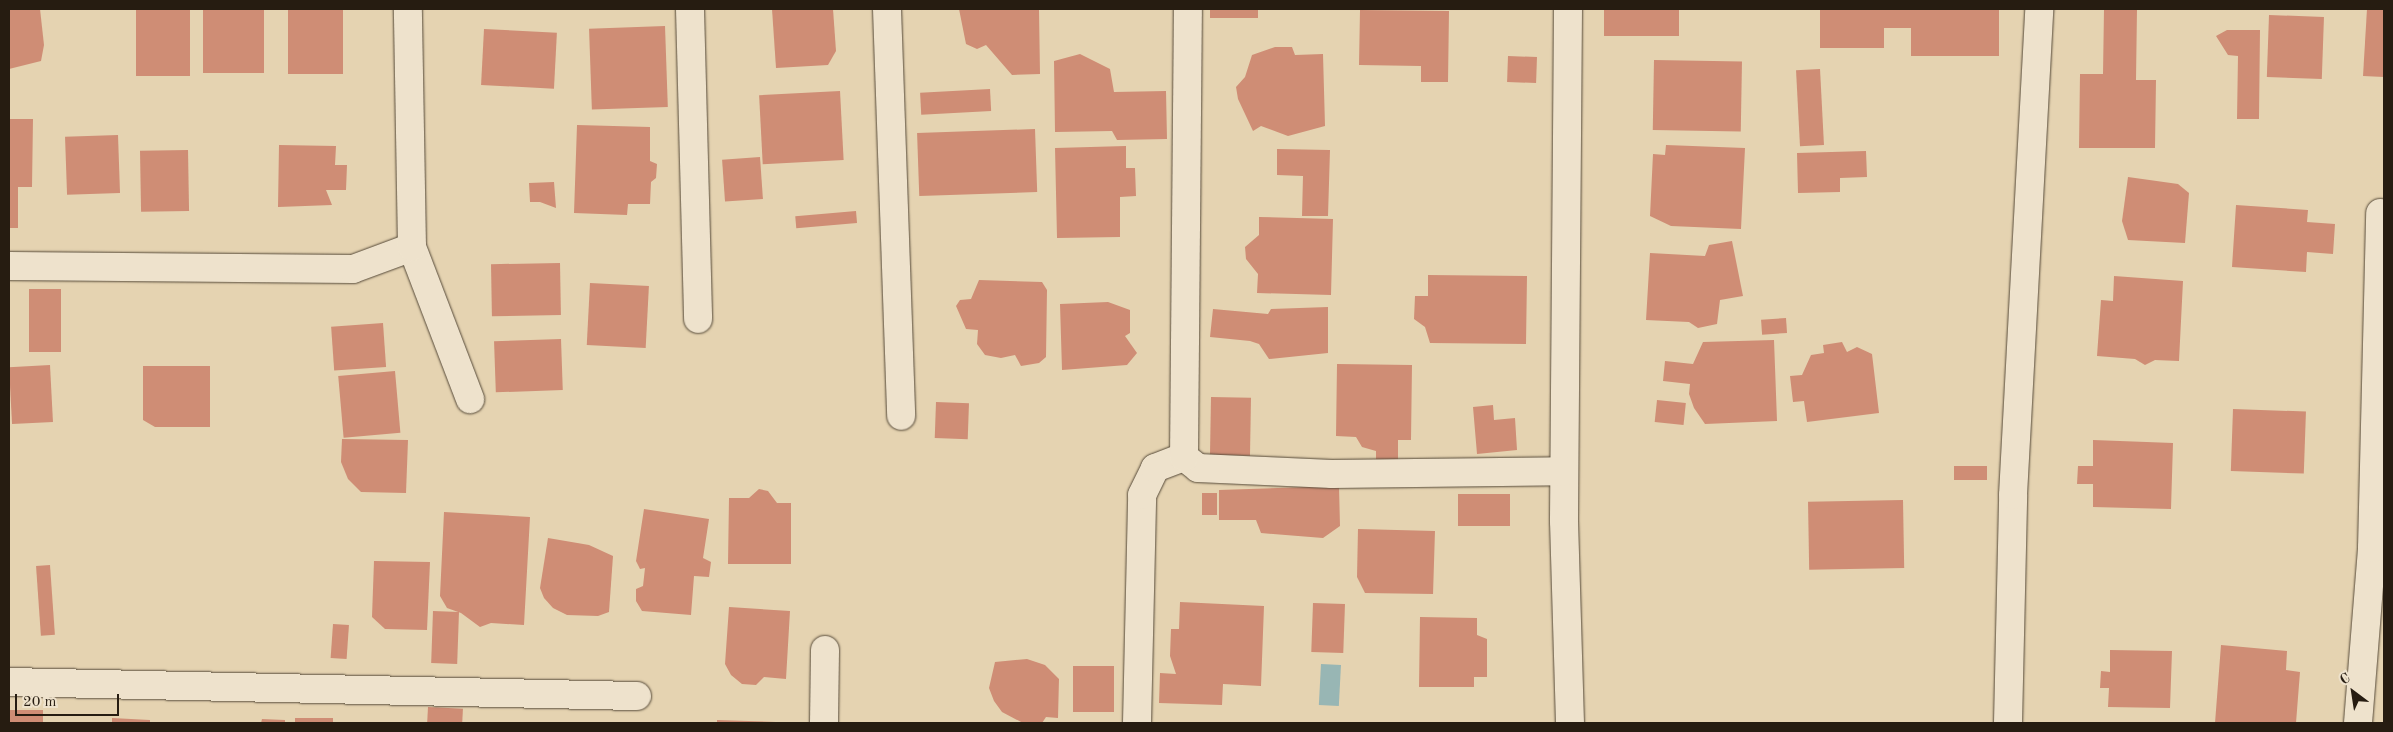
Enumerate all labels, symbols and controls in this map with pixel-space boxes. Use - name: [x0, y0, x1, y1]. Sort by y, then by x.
- north arrow: [2328, 667, 2378, 717]
- text: С: [2338, 671, 2353, 688]
- scale bar: [18, 684, 121, 716]
- text: 20 m: [23, 695, 57, 710]

